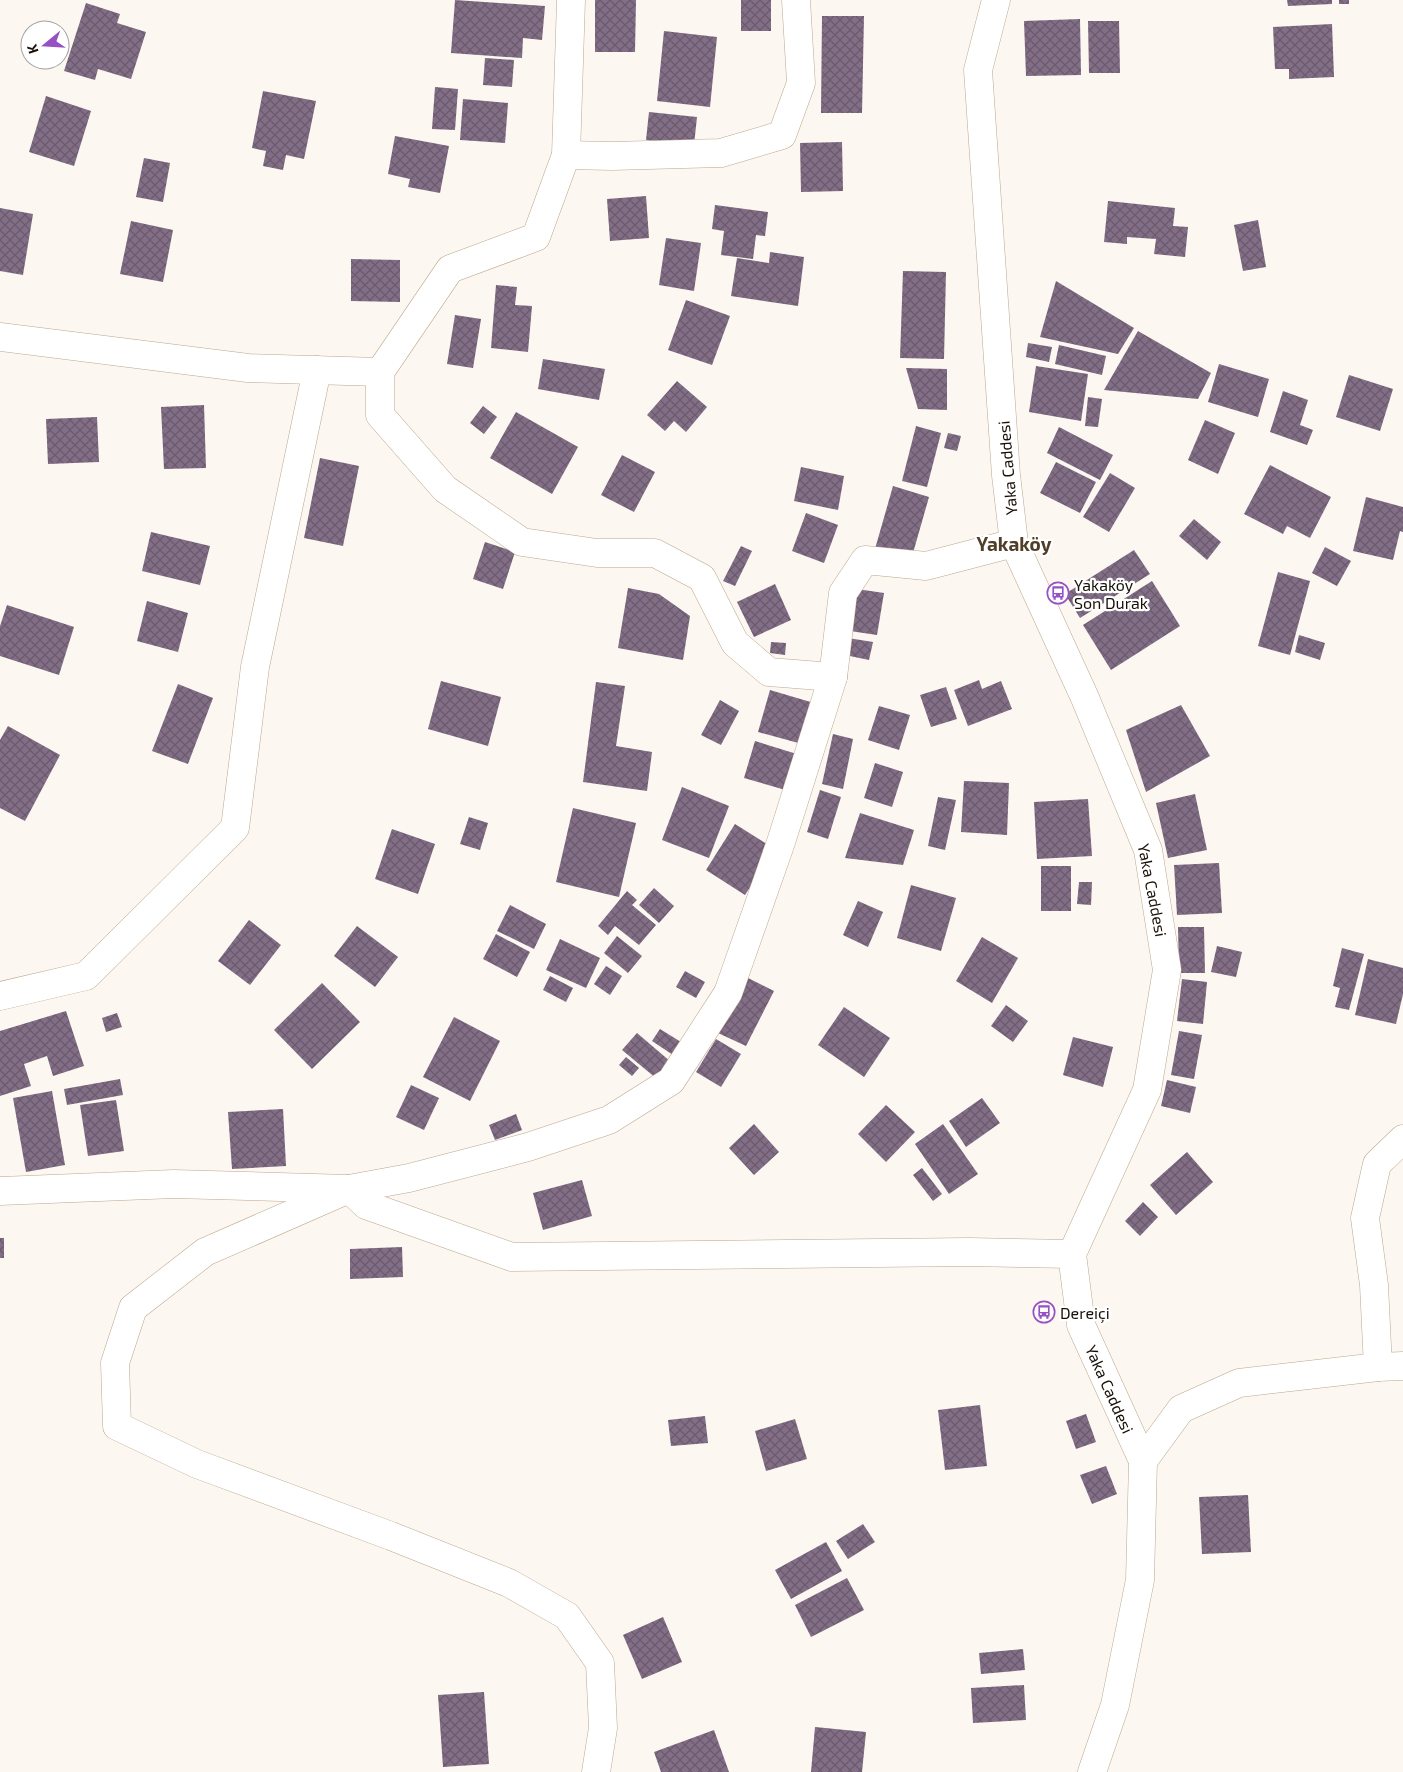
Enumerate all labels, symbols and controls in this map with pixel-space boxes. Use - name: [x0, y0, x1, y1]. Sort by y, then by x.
- north arrow: [20, 20, 70, 70]
- text: K: [23, 42, 42, 56]
- street label: Yaka Caddesi: [993, 420, 1021, 516]
- district label: Yakaköy: [977, 532, 1052, 556]
- place label: Yakaköy Son Durak: [1074, 575, 1148, 612]
- bus stop icon: Yakaköy Son Durak: [1046, 581, 1070, 605]
- street label: Yaka Caddesi: [1135, 842, 1171, 938]
- bus stop icon: Dereiçi: [1032, 1300, 1056, 1324]
- place label: Dereiçi: [1060, 1303, 1110, 1323]
- street label: Yaka Caddesi: [1082, 1342, 1138, 1436]

